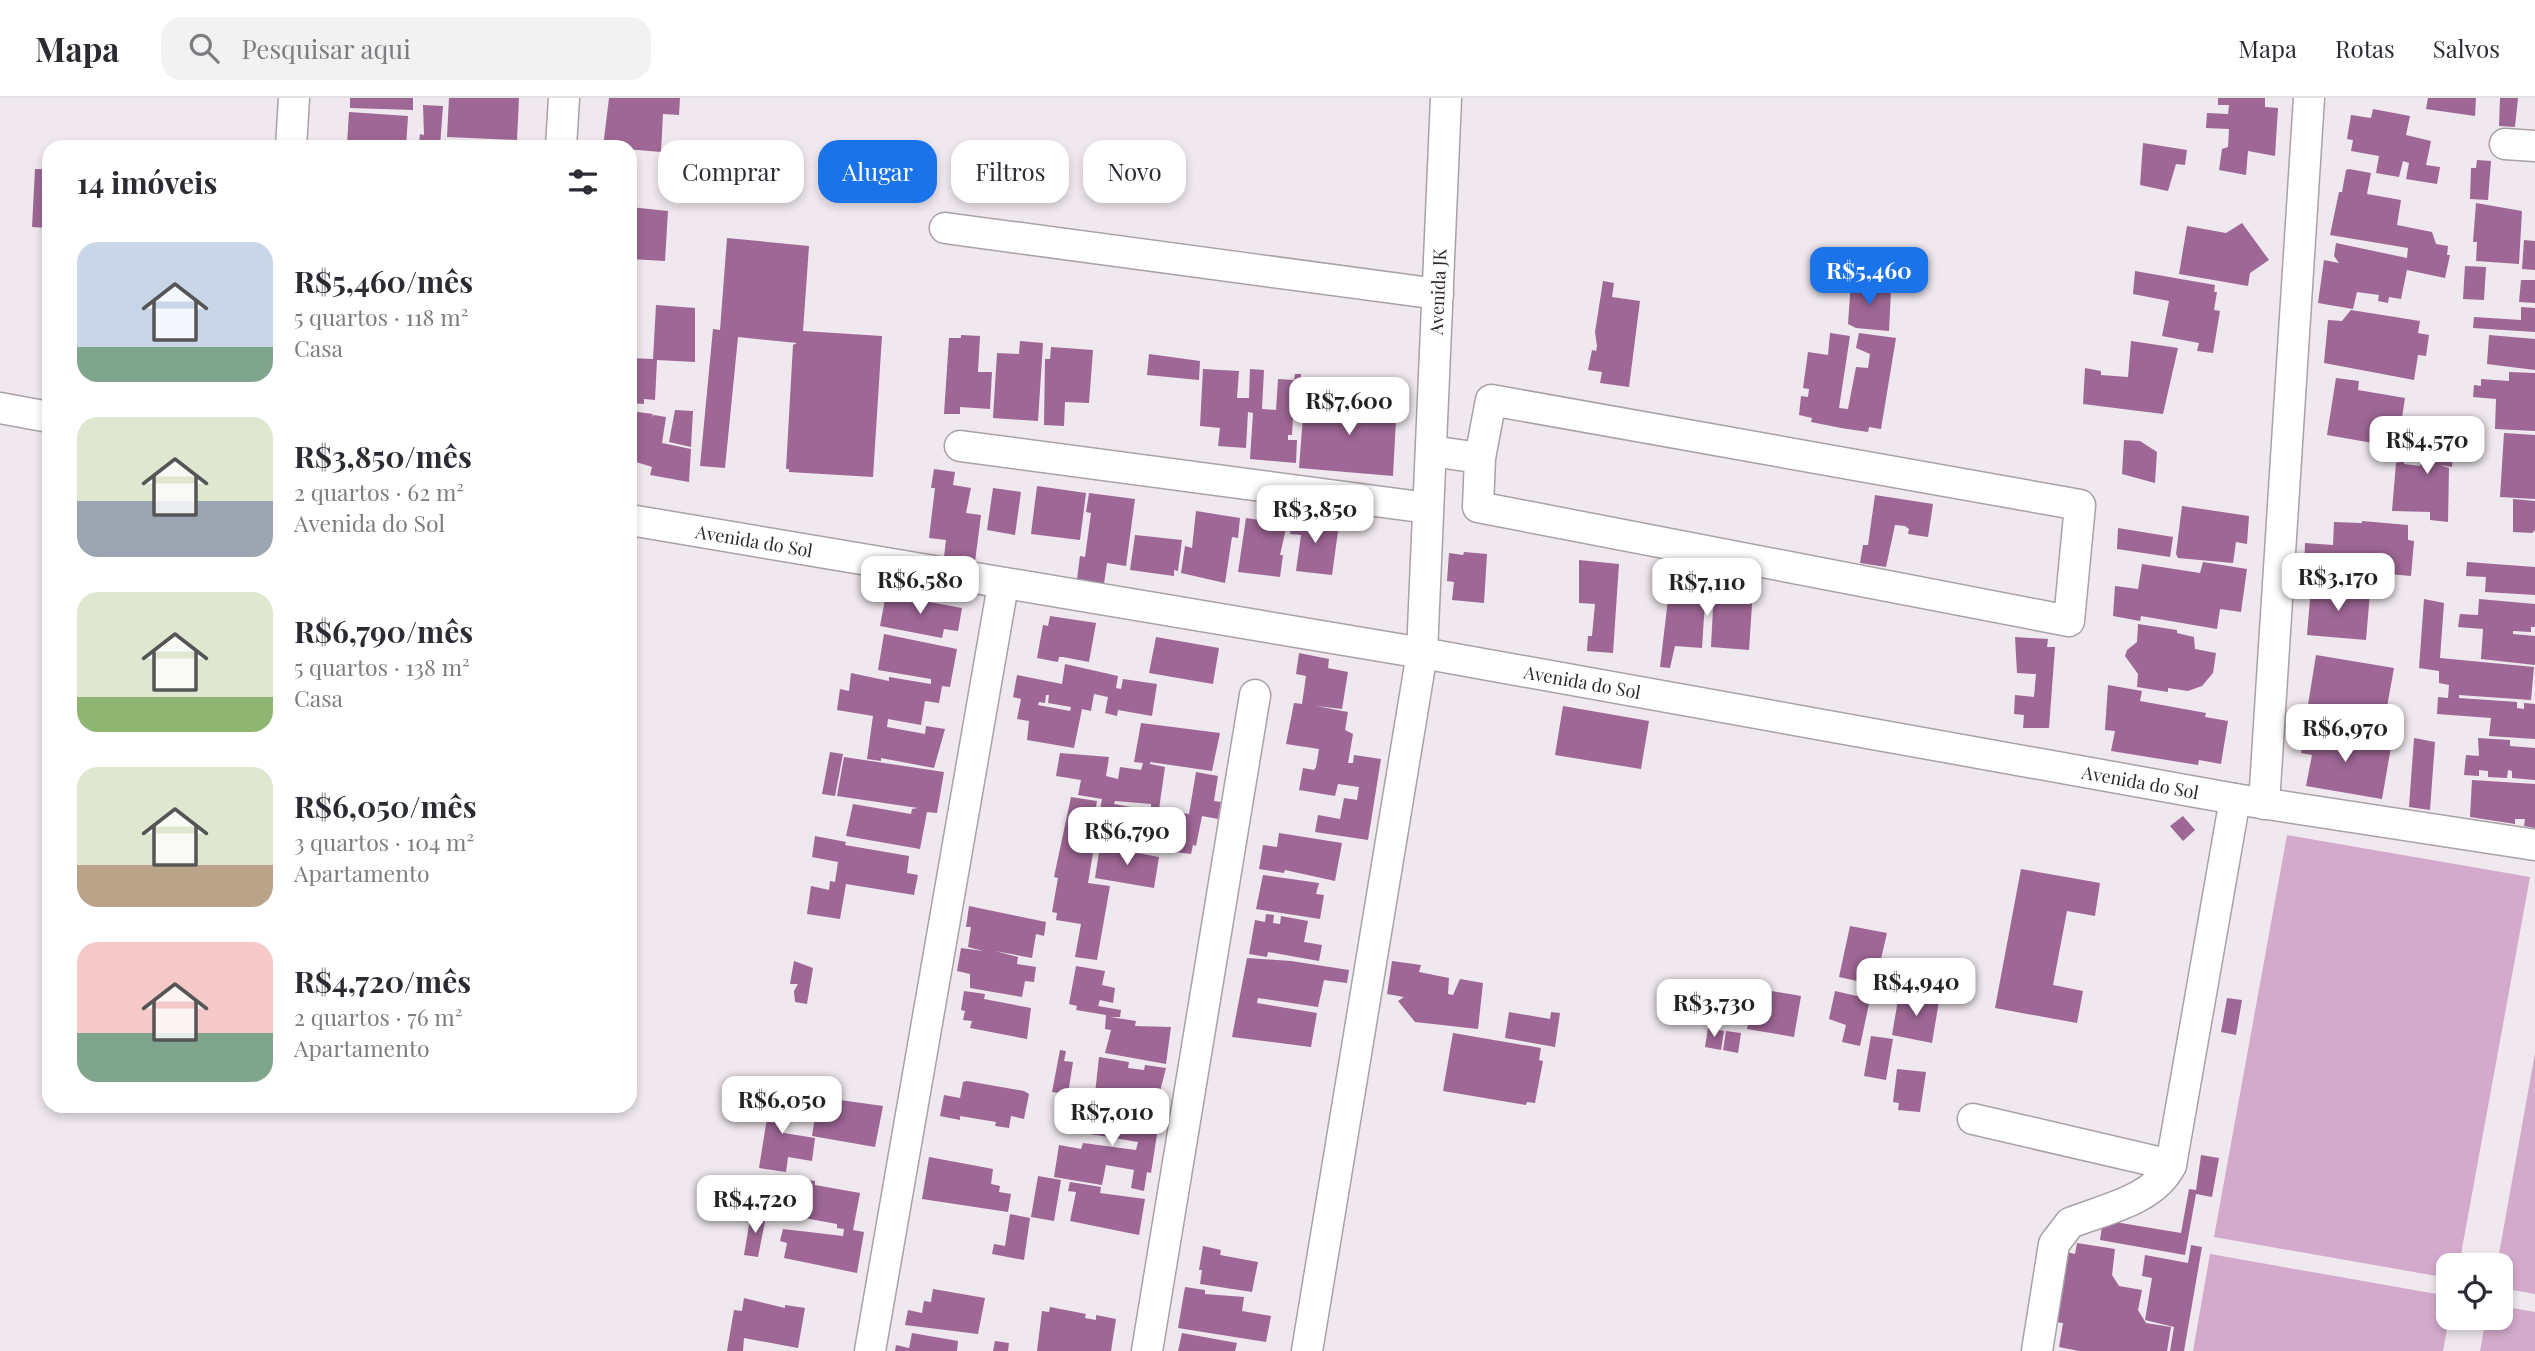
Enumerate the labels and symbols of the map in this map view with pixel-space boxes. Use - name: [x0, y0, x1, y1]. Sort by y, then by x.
- street label: Avenida JK: [1424, 248, 1451, 336]
- pin: R$5,460: [1804, 248, 1934, 307]
- pin: R$7,600: [1284, 378, 1414, 437]
- pin: R$4,570: [2362, 416, 2492, 476]
- pin: R$3,850: [1250, 486, 1380, 545]
- street label: Avenida do Sol: [693, 519, 815, 562]
- pin: R$3,170: [2273, 554, 2403, 613]
- pin: R$6,580: [855, 556, 985, 616]
- pin: R$7,110: [1642, 559, 1772, 618]
- street label: Avenida do Sol: [1521, 659, 1643, 704]
- pin: R$6,970: [2280, 704, 2410, 764]
- street label: Avenida do Sol: [2079, 760, 2201, 804]
- pin: R$6,790: [1062, 808, 1192, 867]
- pin: R$4,940: [1851, 958, 1981, 1018]
- pin: R$3,730: [1649, 979, 1779, 1039]
- pin: R$6,050: [717, 1076, 847, 1136]
- pin: R$7,010: [1047, 1088, 1177, 1148]
- pin: R$4,720: [690, 1176, 820, 1235]

